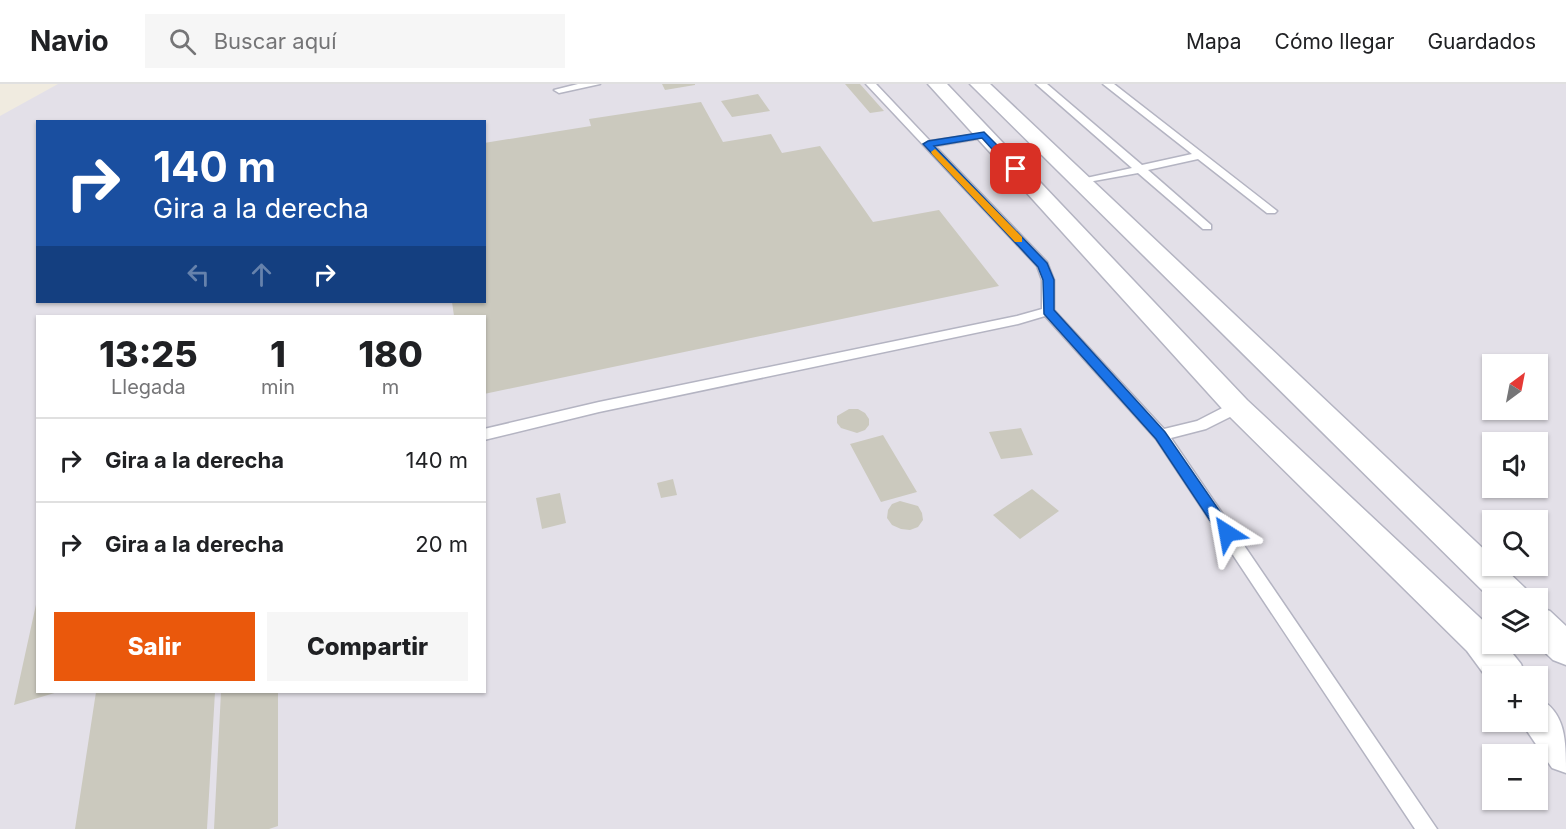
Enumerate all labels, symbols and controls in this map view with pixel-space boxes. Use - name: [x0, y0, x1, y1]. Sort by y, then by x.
- search box: [145, 14, 565, 68]
- text: Navio: [30, 24, 109, 58]
- icon: search: [166, 25, 199, 58]
- text: Buscar aquí: [214, 28, 336, 54]
- text: Mapa: [1186, 29, 1242, 54]
- text: Cómo llegar: [1275, 29, 1394, 54]
- text: Guardados: [1427, 29, 1536, 54]
- text: 140 m: [153, 141, 276, 192]
- pin: [990, 143, 1041, 194]
- icon: right: [54, 144, 132, 222]
- icon: arrive: [999, 152, 1032, 185]
- text: Gira a la derecha: [153, 192, 369, 225]
- icon: left: [182, 258, 215, 291]
- icon: ahead: [245, 258, 278, 291]
- icon: right: [308, 258, 341, 291]
- text: 13:25: [99, 332, 198, 376]
- text: 1: [270, 332, 286, 376]
- text: 180: [358, 332, 423, 376]
- north arrow: [1482, 354, 1548, 420]
- map controls: [1482, 354, 1548, 810]
- text: Llegada: [111, 375, 186, 399]
- text: min: [261, 375, 295, 399]
- text: m: [382, 375, 399, 399]
- button: sound: [1482, 432, 1548, 498]
- icon: right: [54, 444, 87, 477]
- text: Gira a la derecha: [105, 447, 284, 473]
- text: 140 m: [406, 447, 468, 473]
- position arrow: [1195, 501, 1259, 565]
- button: search: [1482, 510, 1548, 576]
- icon: right: [54, 528, 87, 561]
- text: Gira a la derecha: [105, 531, 284, 557]
- text: 20 m: [415, 531, 468, 557]
- button: layers: [1482, 588, 1548, 654]
- button: Salir: [54, 612, 255, 681]
- button: Compartir: [267, 612, 468, 681]
- button: +: [1482, 666, 1548, 732]
- button: −: [1482, 744, 1548, 810]

